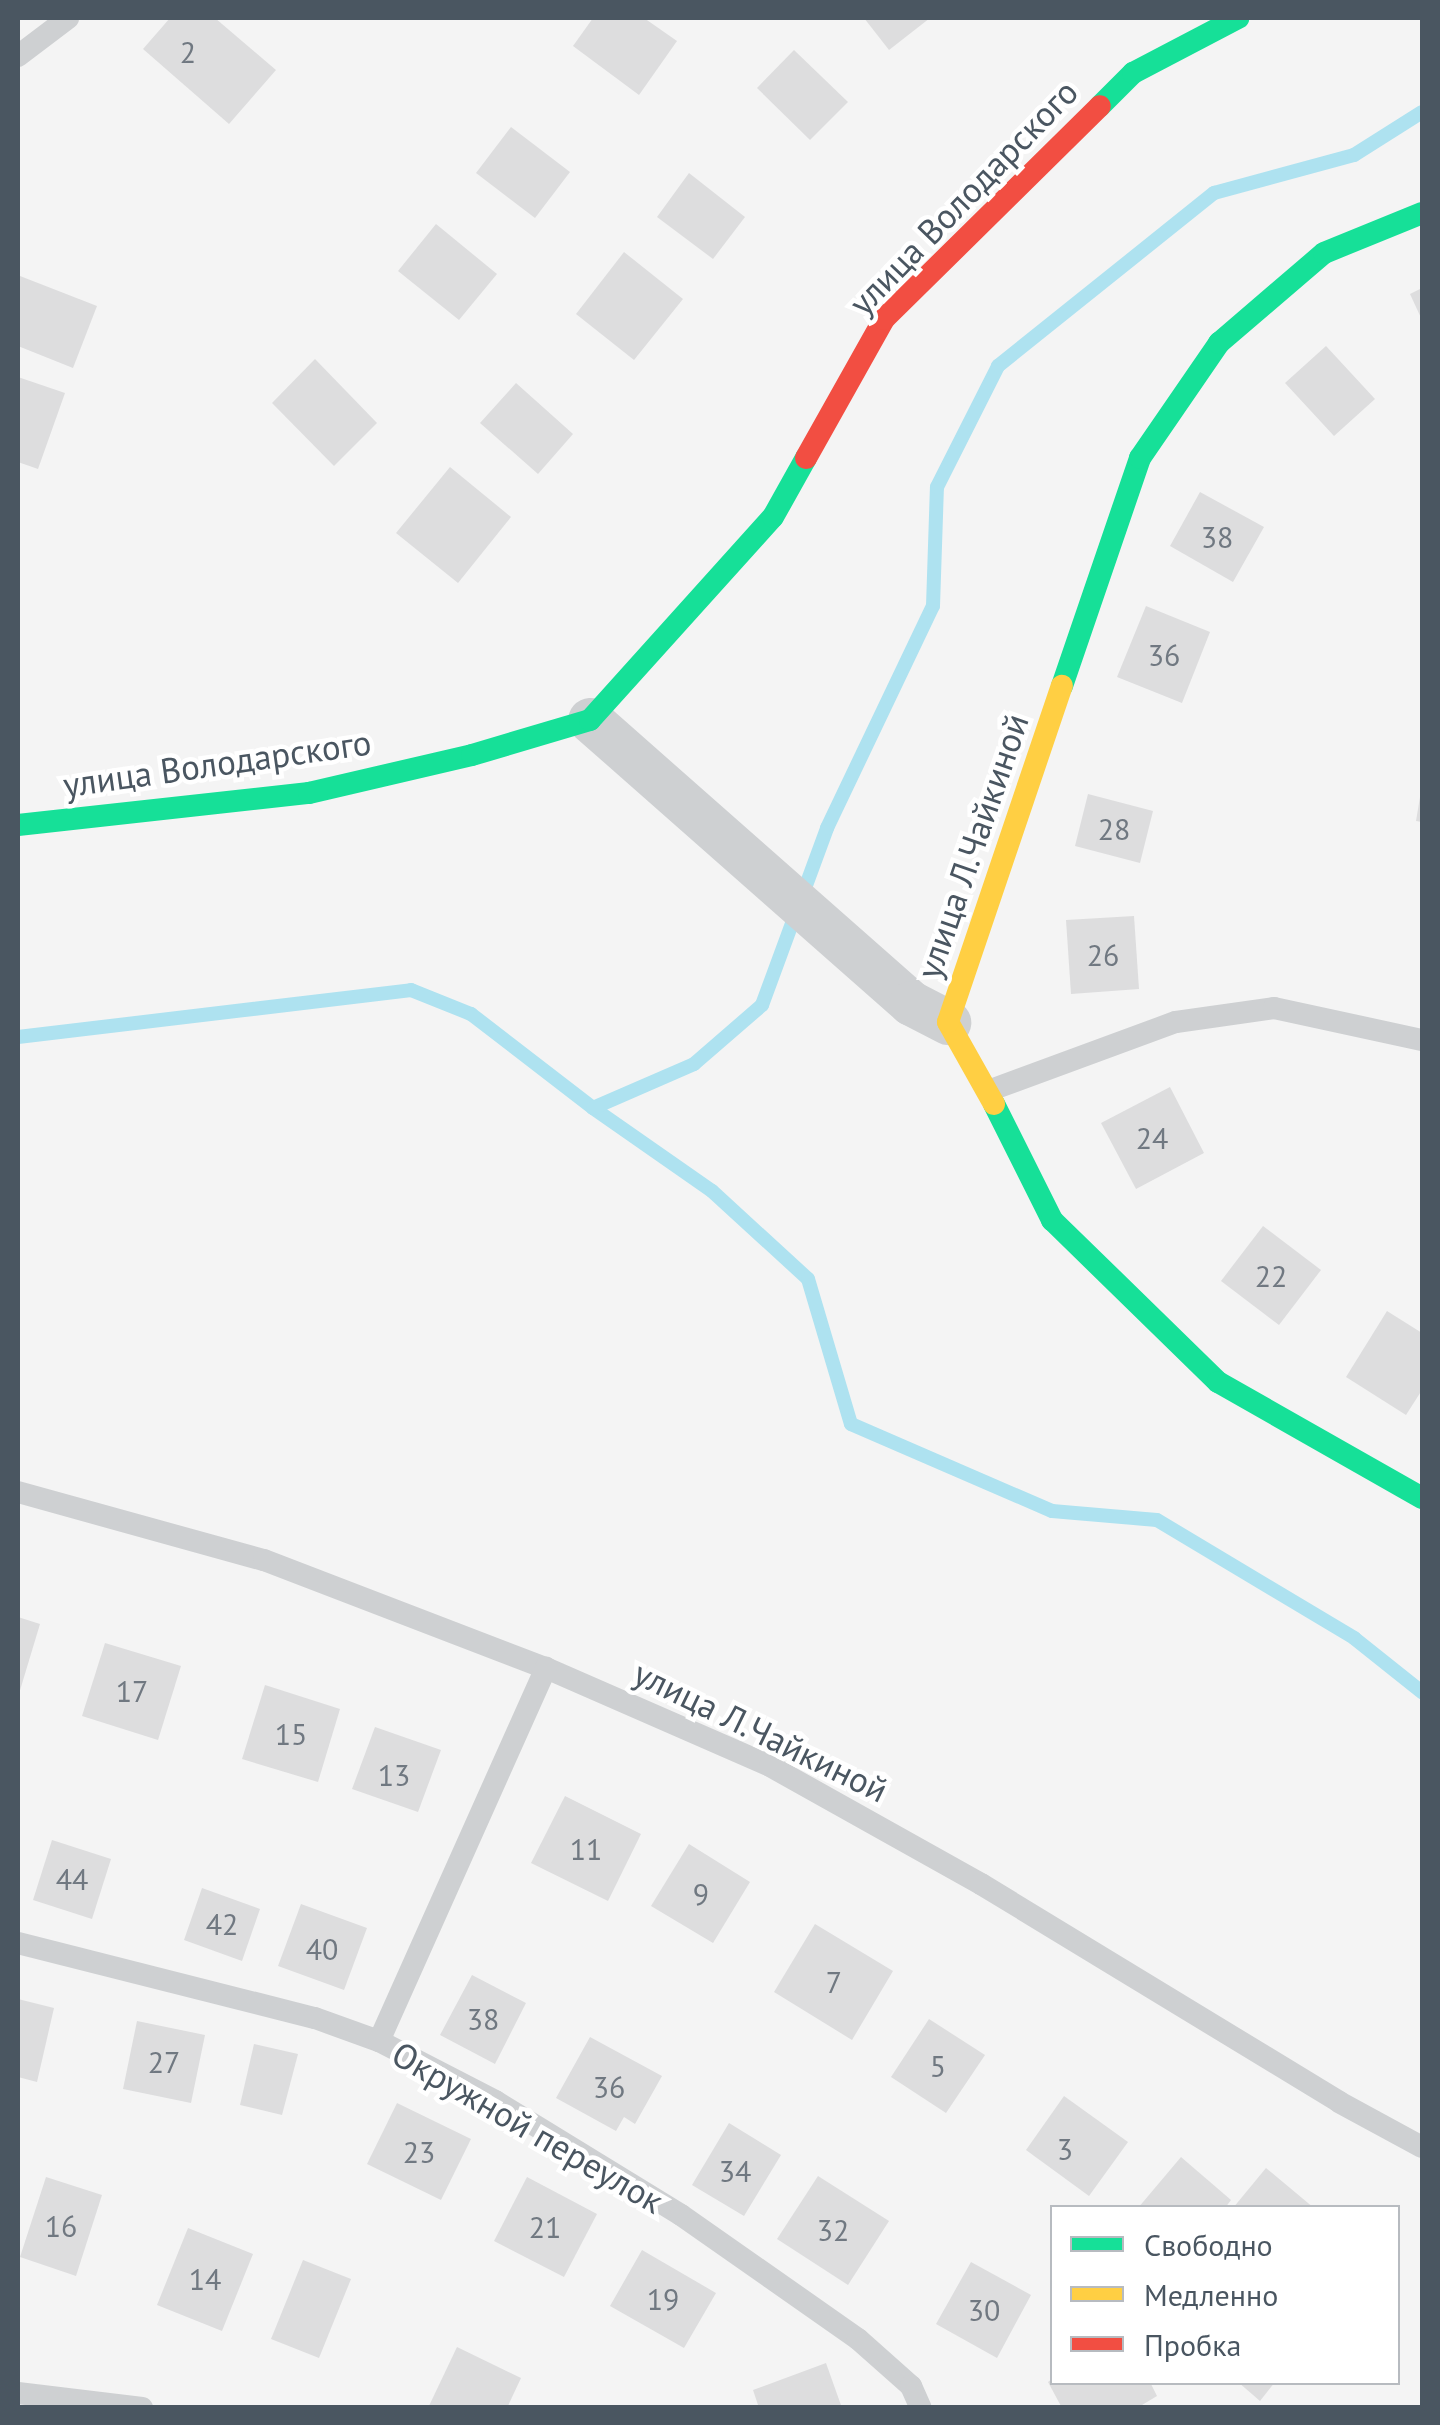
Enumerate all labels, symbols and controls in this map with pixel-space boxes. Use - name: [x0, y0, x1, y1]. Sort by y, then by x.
- house number: 2: [180, 34, 196, 70]
- street label: улица Володарского: [840, 71, 1086, 323]
- house number: 38: [1201, 519, 1233, 555]
- house number: 36: [1148, 637, 1180, 673]
- street label: улица Л.Чайкиной: [907, 708, 1037, 984]
- street label: улица Володарского: [60, 721, 374, 805]
- house number: 28: [1098, 811, 1130, 847]
- house number: 26: [1087, 937, 1119, 973]
- house number: 24: [1136, 1120, 1168, 1156]
- house number: 22: [1255, 1258, 1287, 1294]
- street label: улица Л.Чайкиной: [627, 1651, 895, 1811]
- house number: 17: [116, 1673, 148, 1709]
- house number: 15: [275, 1716, 307, 1752]
- house number: 13: [378, 1757, 410, 1793]
- house number: 11: [570, 1831, 602, 1867]
- house number: 44: [56, 1861, 88, 1897]
- house number: 9: [693, 1876, 709, 1912]
- house number: 42: [206, 1906, 238, 1942]
- house number: 40: [306, 1931, 338, 1967]
- house number: 7: [826, 1964, 842, 2000]
- house number: 38: [467, 2001, 499, 2037]
- street label: Окружной переулок: [385, 2032, 671, 2222]
- house number: 27: [148, 2044, 180, 2080]
- house number: 5: [930, 2048, 946, 2084]
- house number: 36: [593, 2069, 625, 2105]
- house number: 3: [1057, 2131, 1073, 2167]
- house number: 23: [403, 2134, 435, 2170]
- house number: 34: [719, 2153, 751, 2189]
- legend: [1050, 2205, 1400, 2385]
- house number: 16: [45, 2208, 77, 2244]
- house number: 21: [529, 2209, 561, 2245]
- house number: 32: [817, 2212, 849, 2248]
- text: Свободно: [1144, 2225, 1273, 2264]
- house number: 14: [189, 2261, 221, 2297]
- text: Медленно: [1144, 2275, 1278, 2314]
- house number: 19: [647, 2281, 679, 2317]
- house number: 30: [968, 2292, 1000, 2328]
- text: Пробка: [1144, 2325, 1241, 2364]

